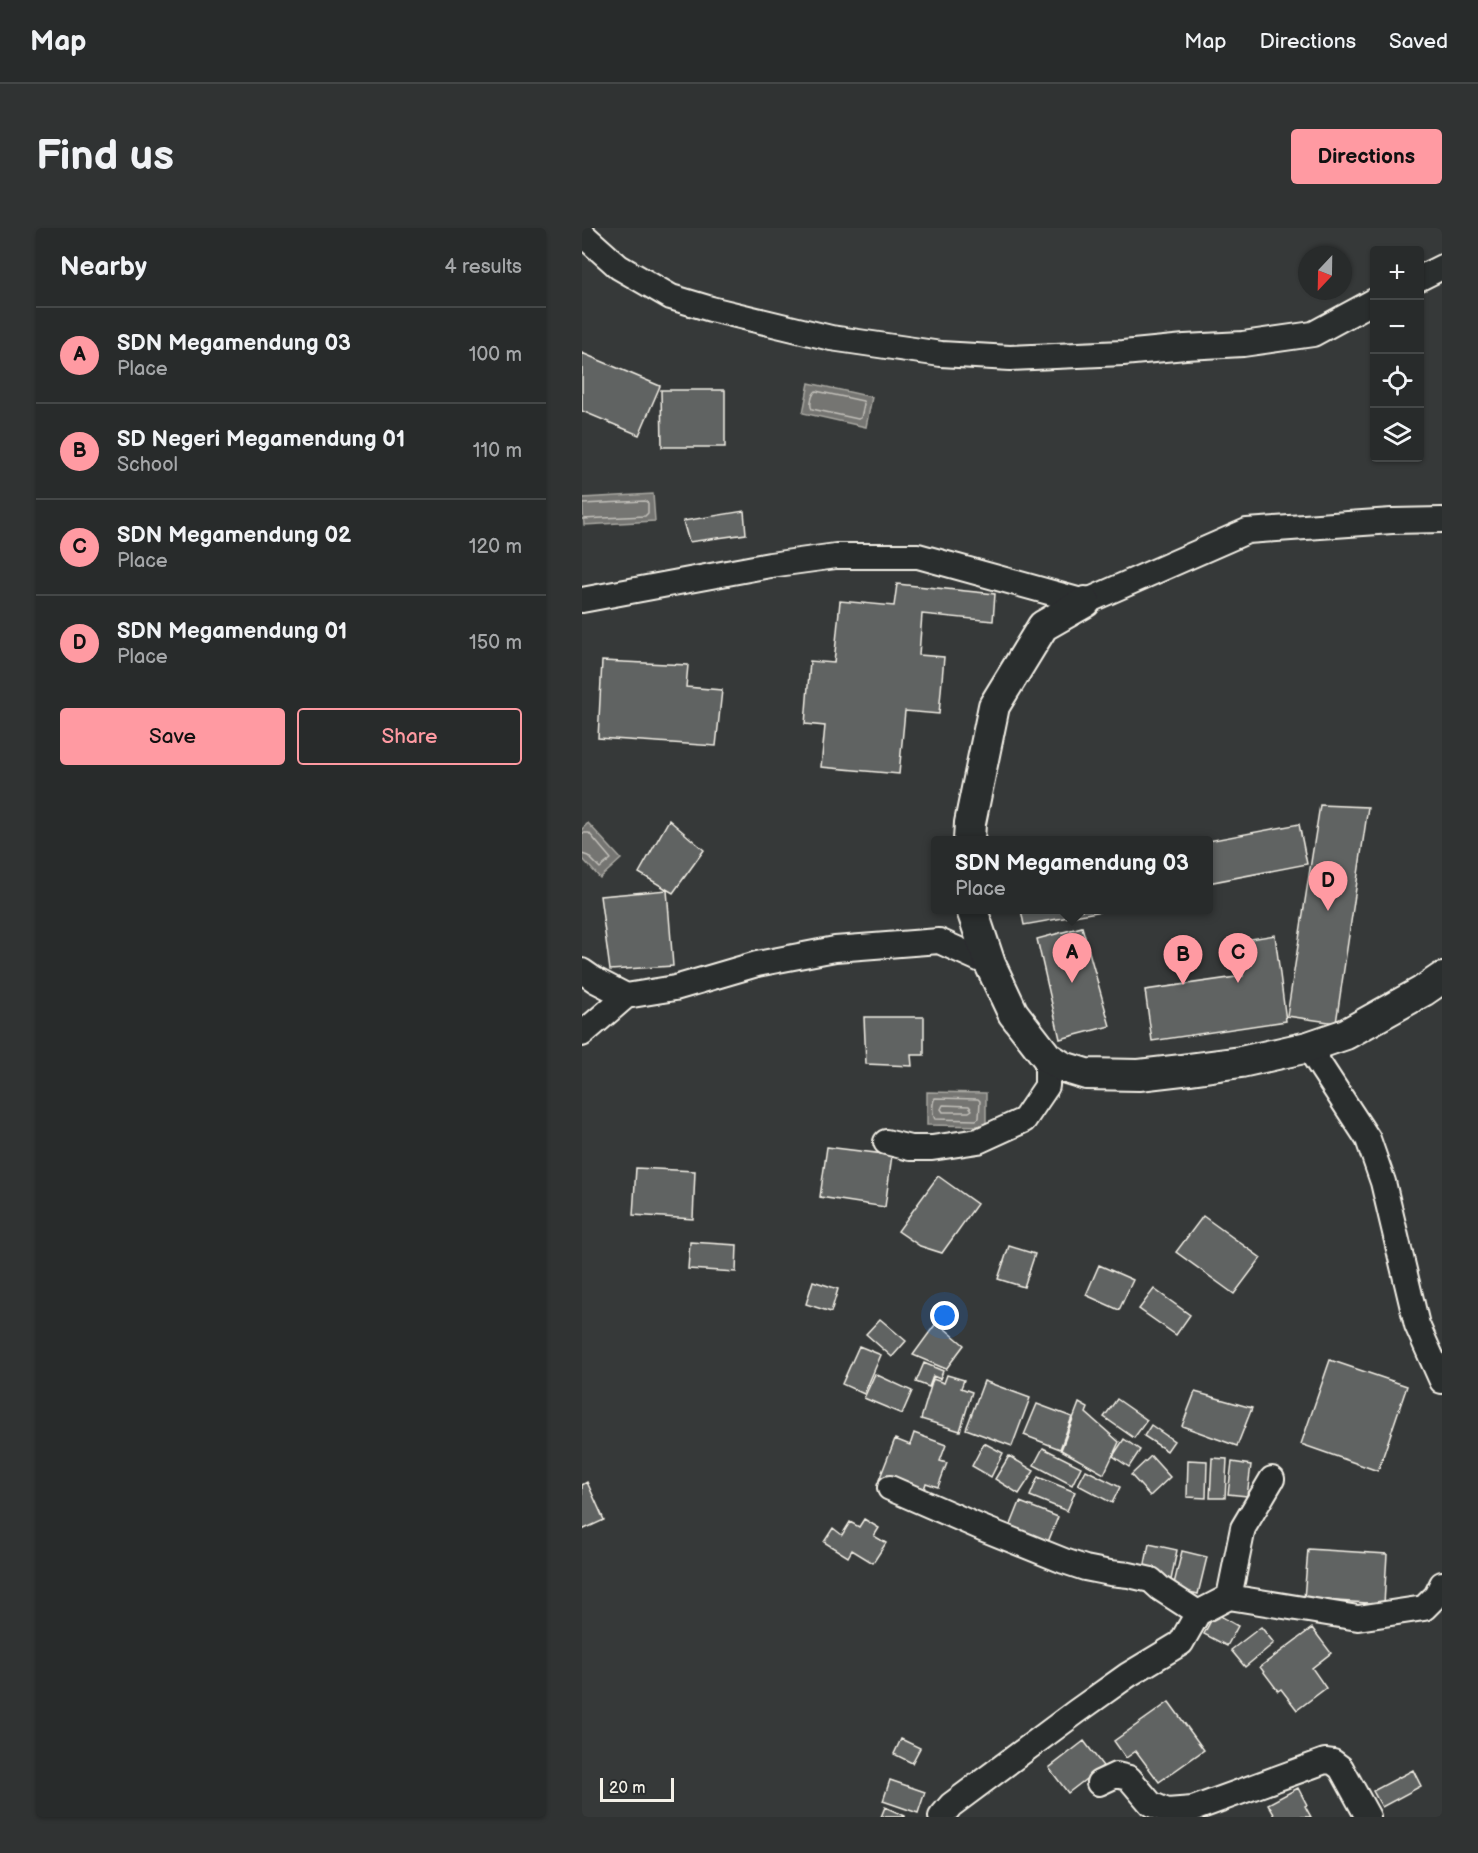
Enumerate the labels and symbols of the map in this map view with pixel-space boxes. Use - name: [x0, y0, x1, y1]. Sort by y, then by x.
- north arrow: [1298, 246, 1352, 300]
- pin: D: [1308, 862, 1348, 911]
- pin: A: [1052, 934, 1092, 983]
- pin: C: [1218, 934, 1258, 983]
- pin: B: [1164, 936, 1202, 985]
- your location: [930, 1301, 959, 1330]
- scale bar: [600, 1775, 674, 1802]

